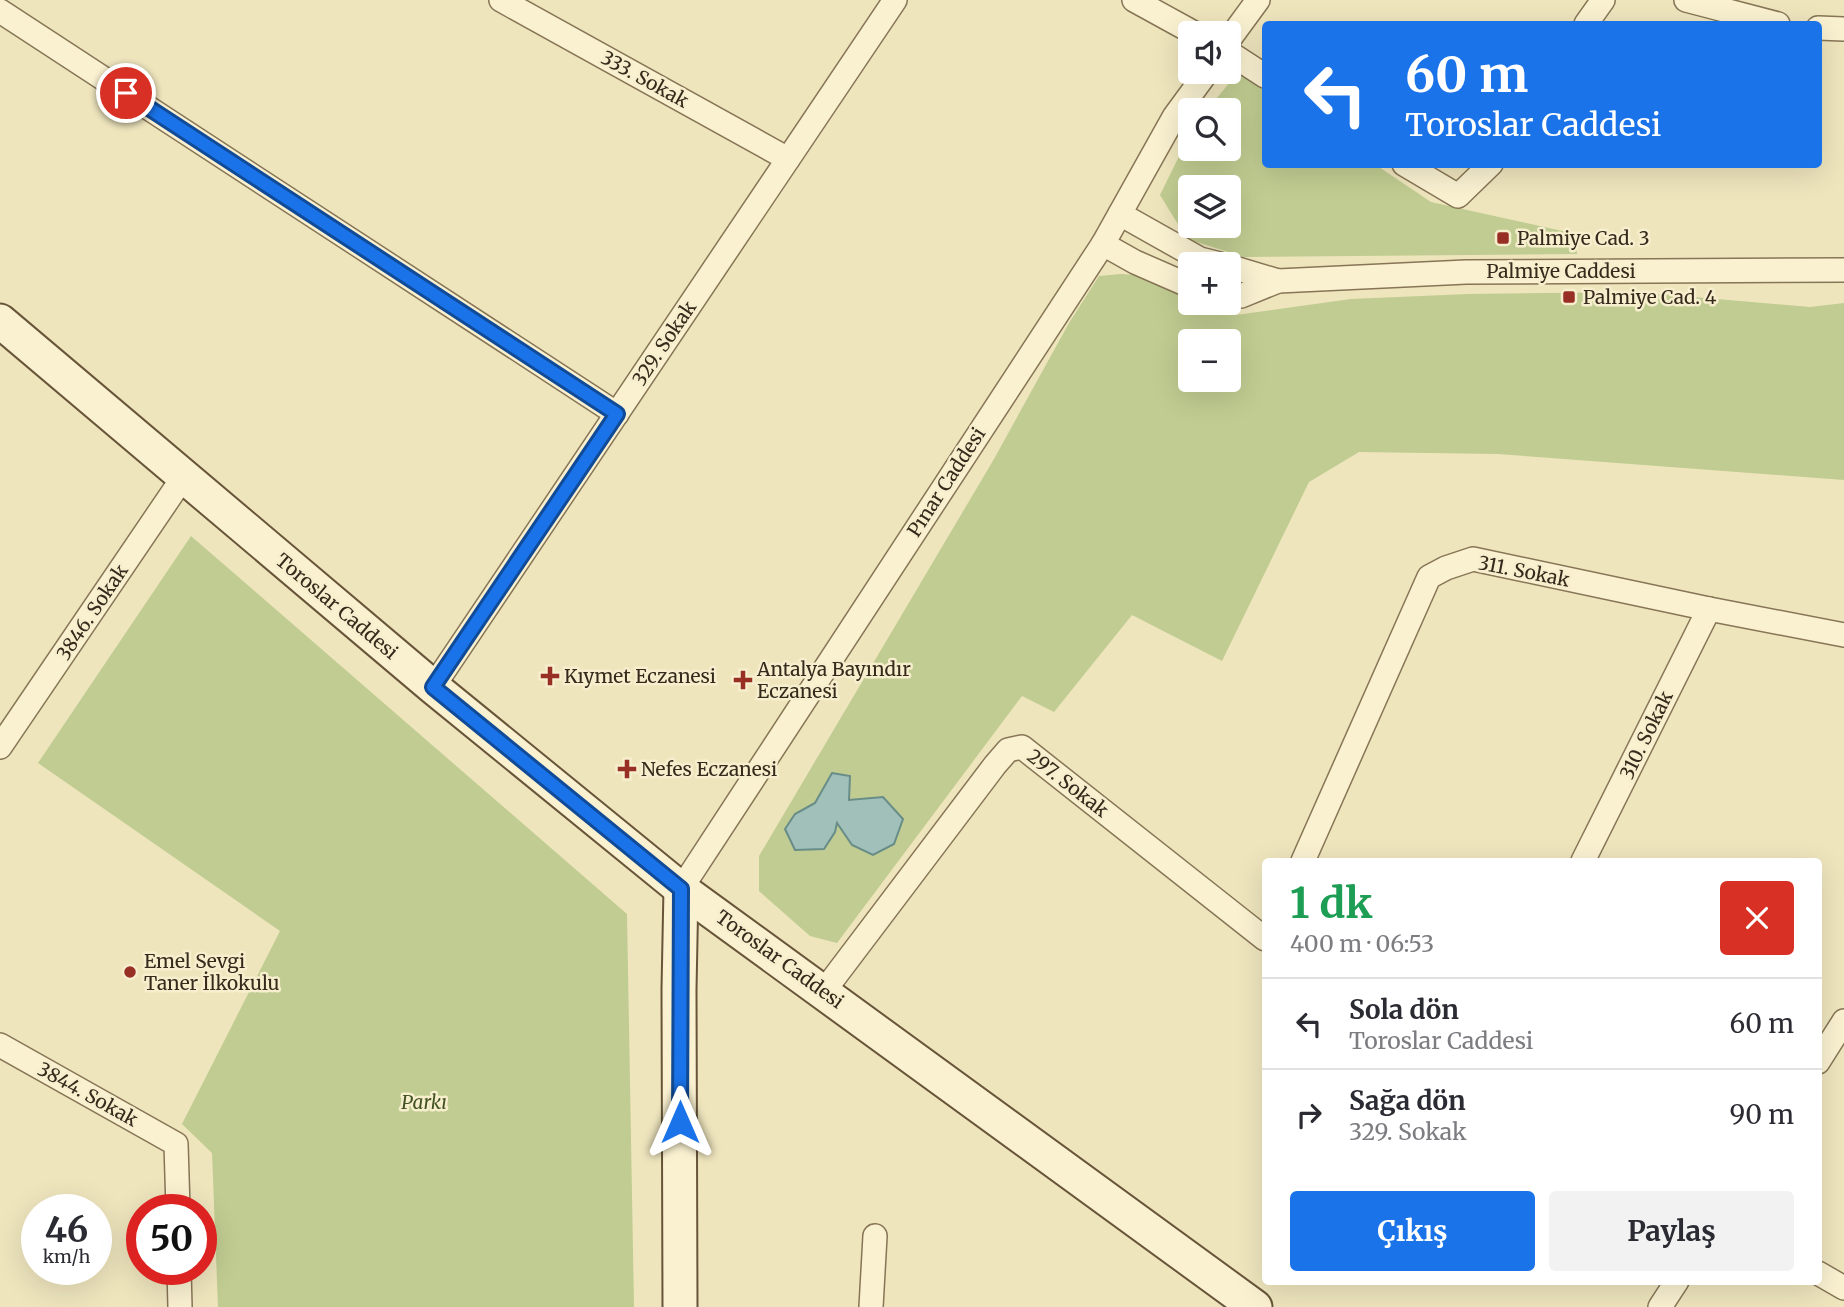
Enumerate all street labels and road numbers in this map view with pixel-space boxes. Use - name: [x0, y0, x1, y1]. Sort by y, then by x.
- street label: 333. Sokak: [597, 45, 693, 113]
- street label: Palmiye Caddesi: [1486, 259, 1636, 283]
- street label: 329. Sokak: [627, 296, 701, 390]
- street label: Pınar Caddesi: [902, 423, 990, 541]
- street label: Toroslar Caddesi: [271, 548, 403, 664]
- street label: 311. Sokak: [1476, 550, 1572, 592]
- street label: 3846. Sokak: [51, 559, 133, 665]
- street label: 310. Sokak: [1614, 687, 1678, 783]
- street label: 297. Sokak: [1023, 744, 1113, 822]
- street label: Toroslar Caddesi: [711, 905, 849, 1013]
- street label: 3844. Sokak: [34, 1057, 142, 1131]

